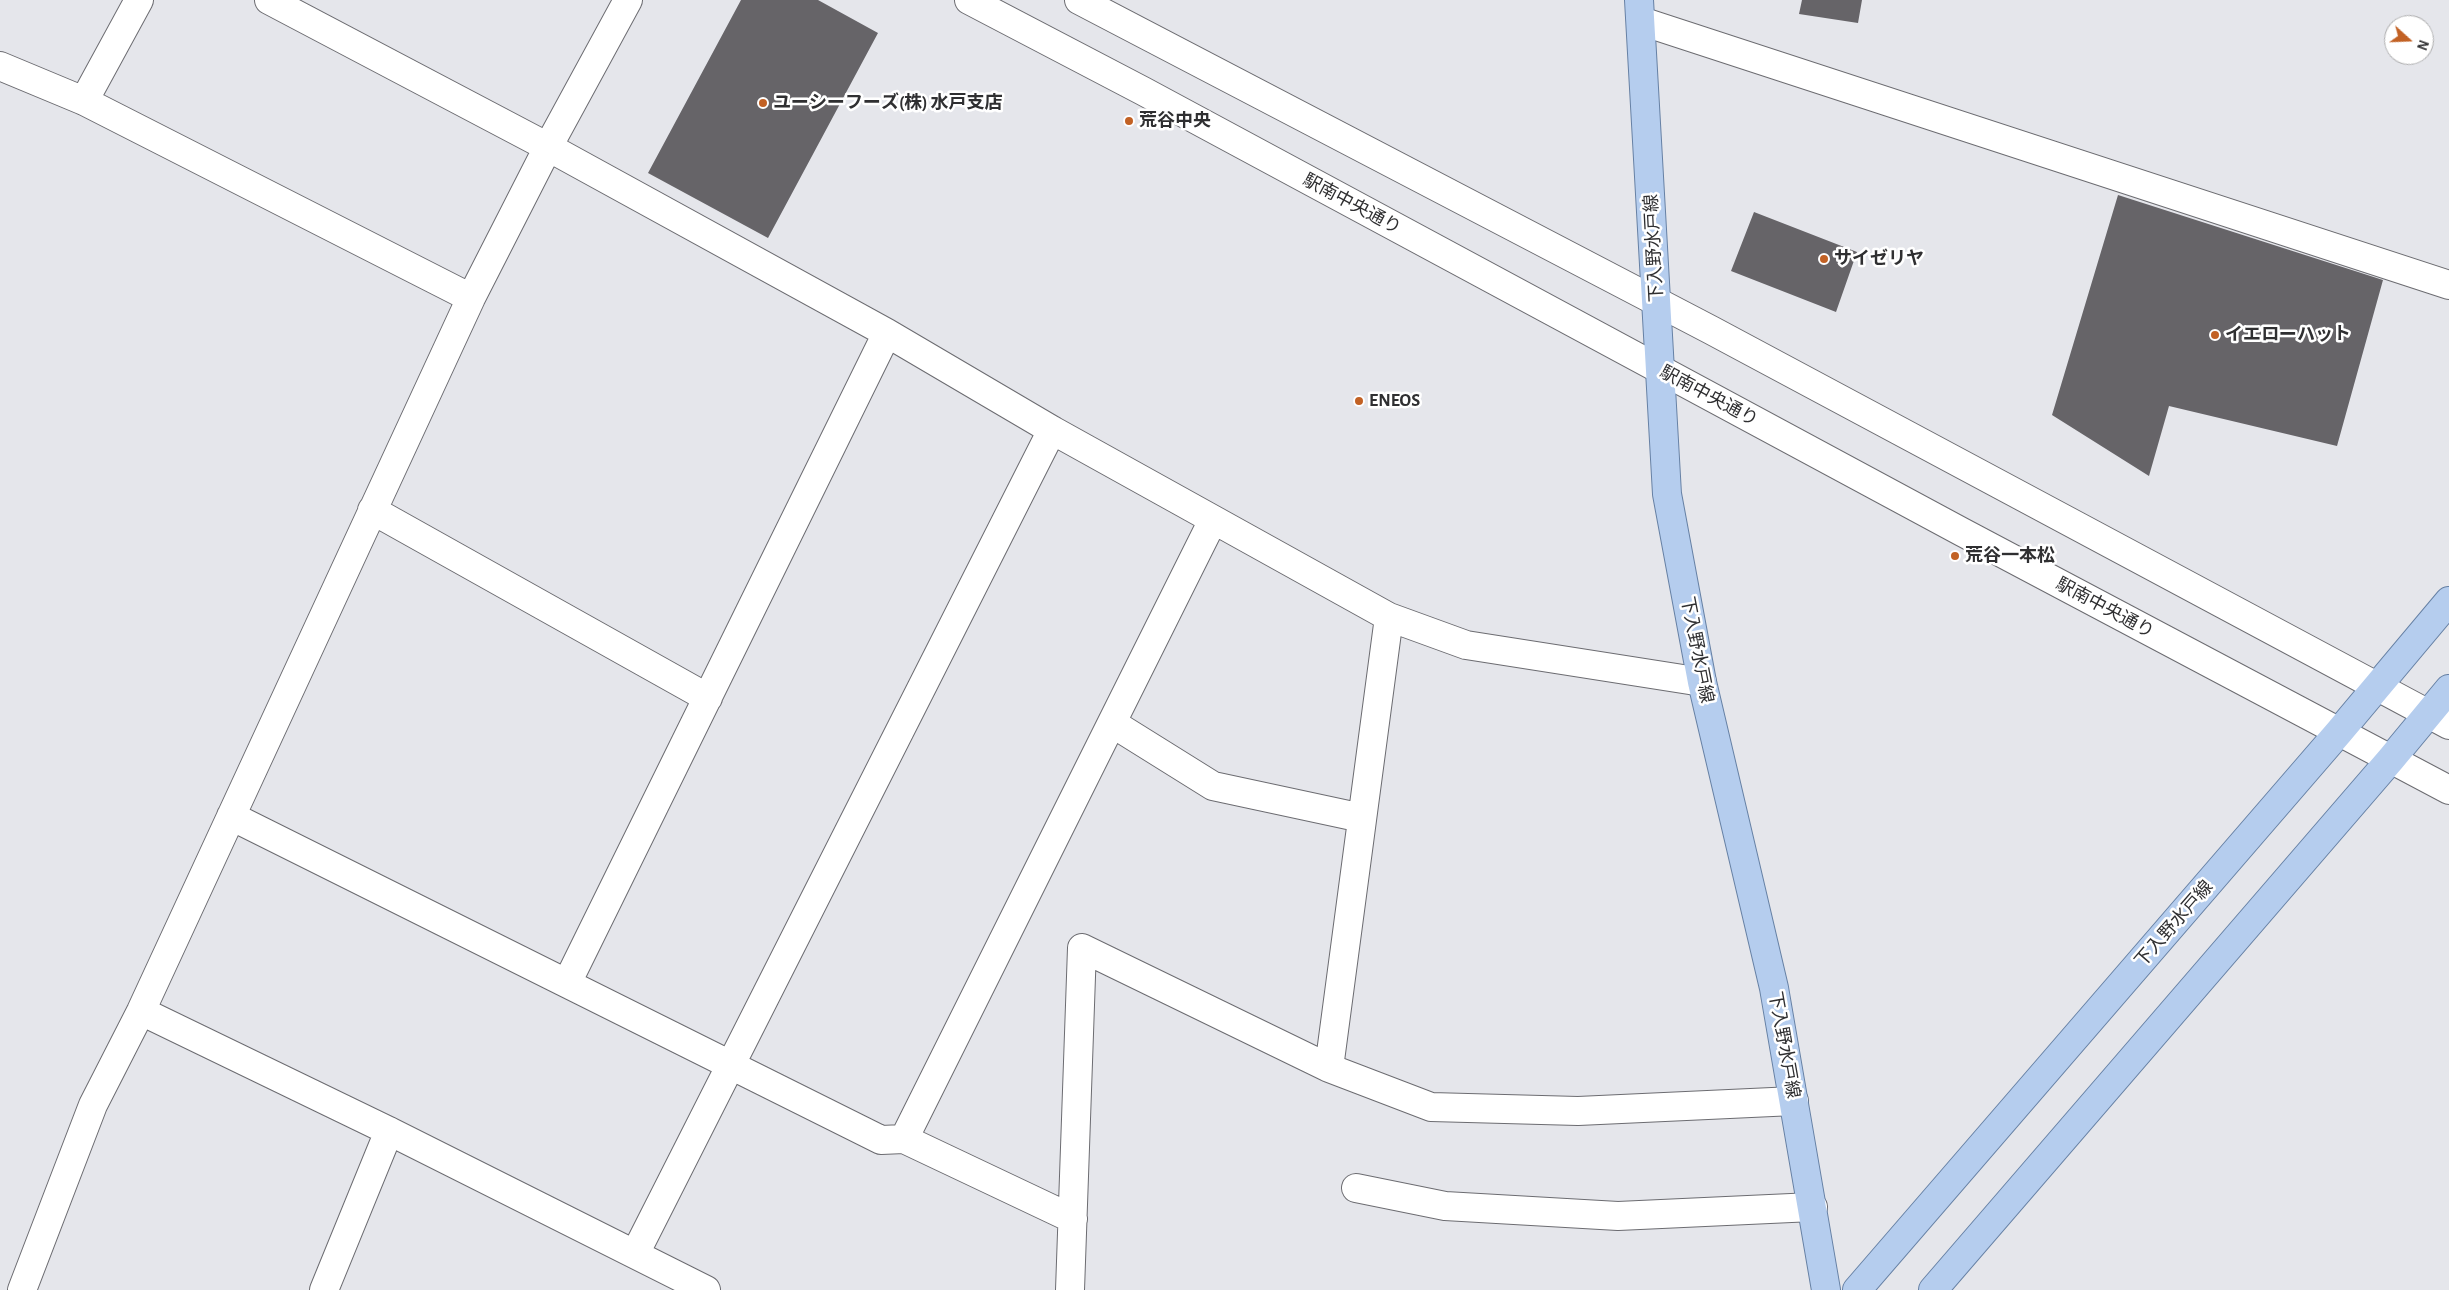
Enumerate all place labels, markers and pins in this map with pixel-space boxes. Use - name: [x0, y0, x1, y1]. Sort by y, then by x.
- place label: ユーシーフーズ(株) 水戸支店: [773, 92, 1002, 114]
- marker: ユーシーフーズ(株) 水戸支店: [757, 97, 769, 109]
- place label: 荒谷中央: [1139, 110, 1211, 132]
- marker: 荒谷中央: [1123, 115, 1135, 127]
- place label: サイゼリヤ: [1834, 248, 1924, 270]
- marker: サイゼリヤ: [1818, 253, 1830, 265]
- place label: イエローハット: [2225, 324, 2351, 346]
- marker: イエローハット: [2209, 329, 2221, 341]
- place label: ENEOS: [1369, 390, 1420, 412]
- marker: ENEOS: [1353, 395, 1365, 407]
- place label: 荒谷一本松: [1965, 545, 2055, 567]
- marker: 荒谷一本松: [1949, 550, 1961, 562]

